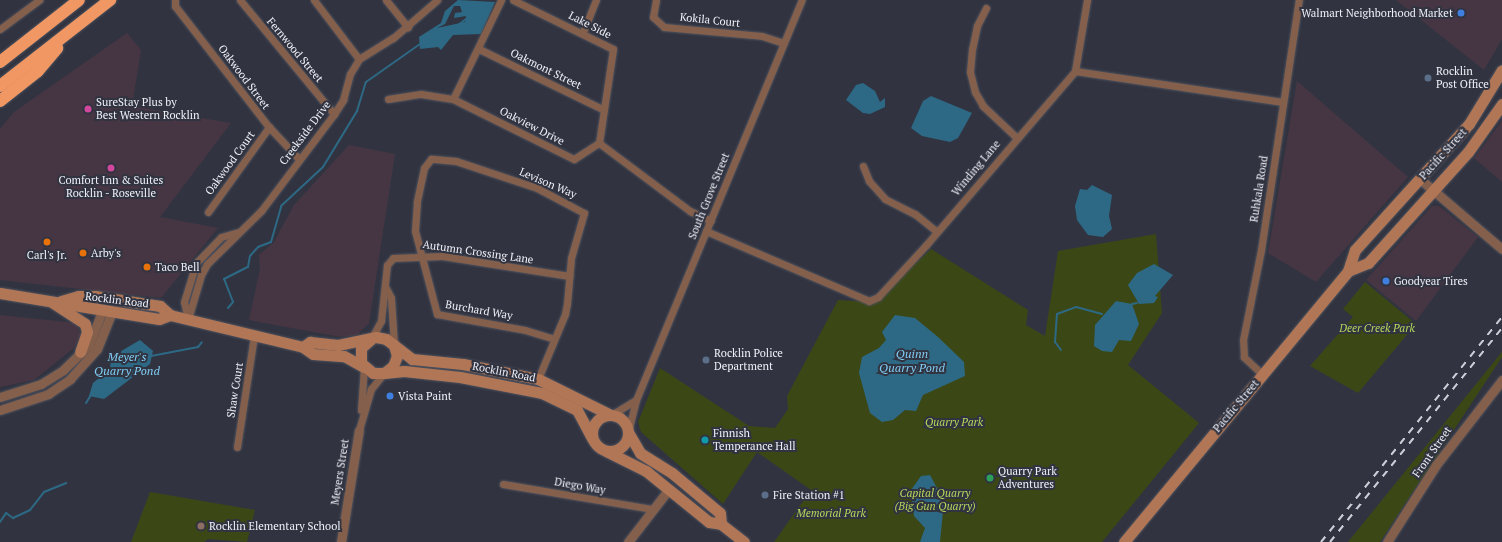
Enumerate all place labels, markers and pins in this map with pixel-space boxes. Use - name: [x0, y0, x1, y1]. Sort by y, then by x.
- place label: Walmart Neighborhood Market: [1301, 6, 1453, 20]
- marker: Walmart Neighborhood Market: [1456, 8, 1466, 18]
- place label: Rocklin Post Office: [1436, 65, 1489, 91]
- marker: Rocklin Post Office: [1423, 73, 1433, 83]
- place label: SureStay Plus by Best Western Rocklin: [96, 96, 200, 122]
- marker: SureStay Plus by Best Western Rocklin: [83, 104, 93, 114]
- marker: Comfort Inn & Suites Rocklin - Roseville: [106, 163, 116, 173]
- place label: Comfort Inn & Suites Rocklin - Roseville: [59, 174, 163, 200]
- marker: Carl's Jr.: [42, 237, 52, 247]
- place label: Arby's: [91, 246, 121, 260]
- place label: Carl's Jr.: [27, 248, 67, 262]
- marker: Arby's: [78, 248, 88, 258]
- place label: Taco Bell: [155, 260, 200, 274]
- marker: Taco Bell: [142, 262, 152, 272]
- place label: Goodyear Tires: [1394, 274, 1468, 288]
- marker: Goodyear Tires: [1381, 276, 1391, 286]
- place label: Rocklin Police Department: [714, 347, 783, 373]
- marker: Rocklin Police Department: [701, 355, 711, 365]
- place label: Vista Paint: [398, 389, 452, 403]
- marker: Vista Paint: [385, 391, 395, 401]
- place label: Finnish Temperance Hall: [713, 427, 796, 453]
- marker: Finnish Temperance Hall: [700, 435, 710, 445]
- place label: Quarry Park Adventures: [998, 465, 1057, 491]
- marker: Quarry Park Adventures: [985, 473, 995, 483]
- place label: Fire Station #1: [773, 488, 845, 502]
- marker: Fire Station #1: [760, 490, 770, 500]
- place label: Rocklin Elementary School: [209, 519, 341, 533]
- marker: Rocklin Elementary School: [196, 521, 206, 531]

